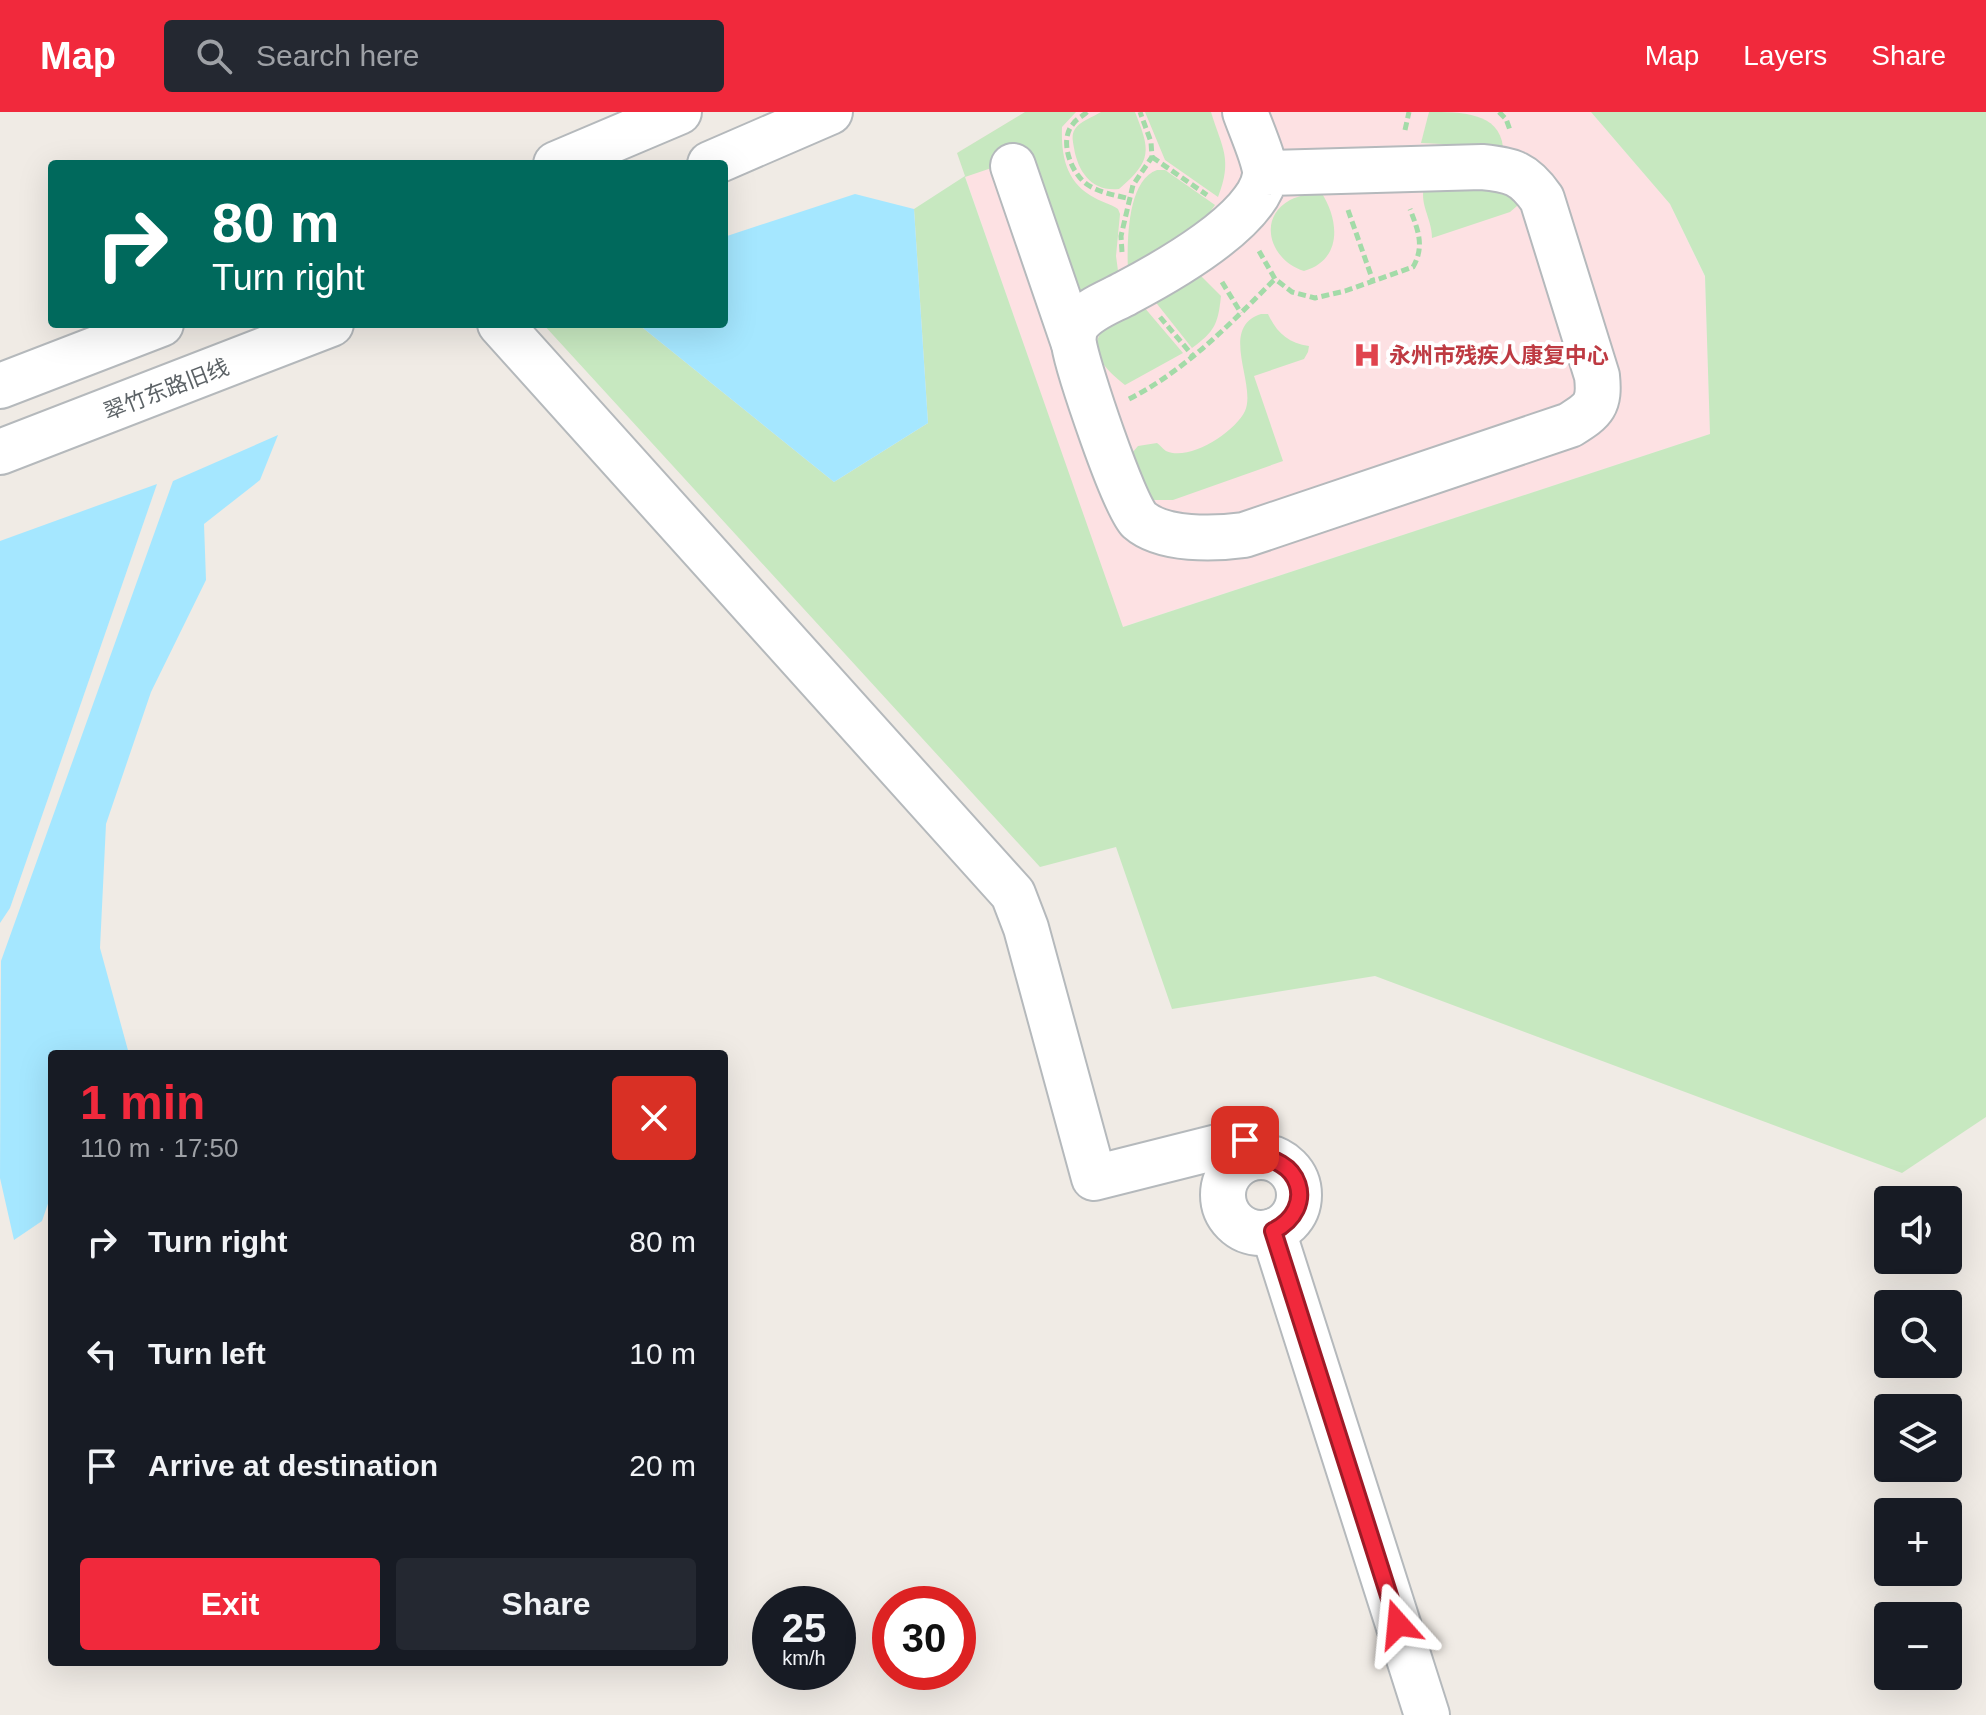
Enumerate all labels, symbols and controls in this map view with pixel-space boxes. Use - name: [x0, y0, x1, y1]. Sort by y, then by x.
- search box: [164, 20, 724, 92]
- icon: search: [192, 34, 236, 78]
- text: Map: [40, 35, 116, 77]
- text: Search here: [256, 39, 419, 72]
- text: Map: [1645, 40, 1699, 71]
- text: Layers: [1743, 40, 1827, 71]
- text: Share: [1871, 40, 1946, 71]
- text: 80 m: [212, 191, 340, 254]
- icon: right: [80, 192, 184, 296]
- text: Turn right: [212, 257, 365, 298]
- hospital icon: 永州市残疾人康复中心: [1352, 340, 1382, 370]
- place label: 永州市残疾人康复中心: [1389, 343, 1609, 368]
- street label: 翠竹东路旧线: [100, 354, 232, 425]
- text: 1 min: [80, 1076, 205, 1129]
- button: close: [612, 1076, 696, 1160]
- pin: [1211, 1106, 1279, 1174]
- icon: arrive: [1223, 1118, 1267, 1162]
- text: 110 m · 17:50: [80, 1133, 239, 1163]
- map controls: [1874, 1186, 1962, 1690]
- button: sound: [1874, 1186, 1962, 1274]
- icon: right: [80, 1220, 124, 1264]
- text: Turn right: [148, 1225, 287, 1258]
- text: 80 m: [629, 1225, 696, 1258]
- button: search: [1874, 1290, 1962, 1378]
- icon: left: [80, 1332, 124, 1376]
- text: Turn left: [148, 1337, 266, 1370]
- text: 10 m: [629, 1337, 696, 1370]
- button: layers: [1874, 1394, 1962, 1482]
- icon: arrive: [80, 1444, 124, 1488]
- text: Arrive at destination: [148, 1449, 438, 1482]
- text: 20 m: [629, 1449, 696, 1482]
- button: +: [1874, 1498, 1962, 1586]
- button: Exit: [80, 1558, 380, 1650]
- button: Share: [396, 1558, 696, 1650]
- position arrow: [1356, 1582, 1440, 1666]
- speed limit sign: 30: [872, 1586, 976, 1690]
- button: −: [1874, 1602, 1962, 1690]
- text: 25: [782, 1606, 826, 1650]
- text: km/h: [782, 1647, 826, 1669]

